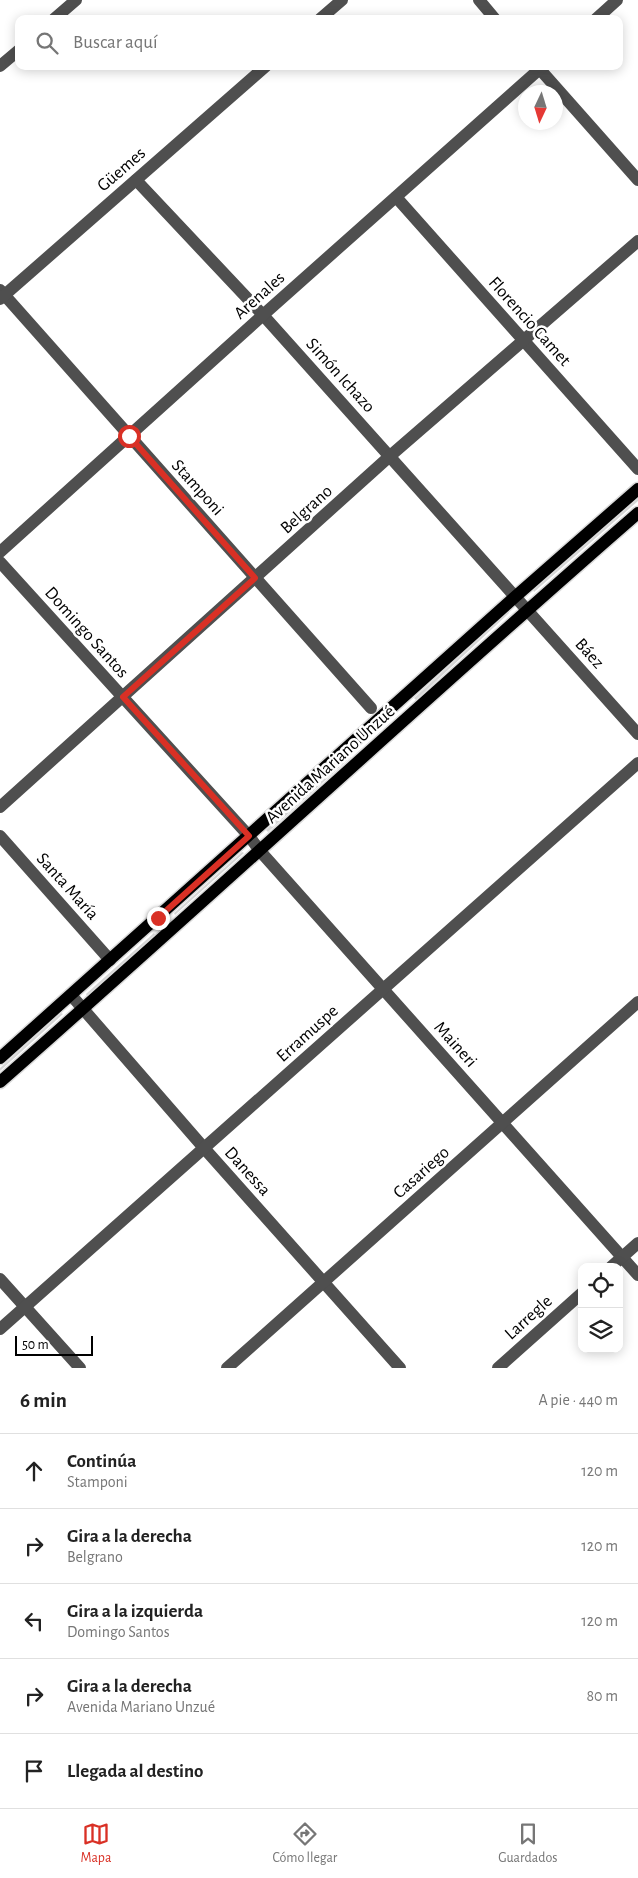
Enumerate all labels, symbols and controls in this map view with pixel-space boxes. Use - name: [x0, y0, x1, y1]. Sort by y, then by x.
- search box: [15, 15, 623, 70]
- icon: search: [33, 29, 61, 57]
- text: Buscar aquí: [73, 33, 158, 52]
- north arrow: [518, 85, 563, 130]
- street label: Güemes: [94, 144, 149, 195]
- street label: Arenales: [231, 269, 288, 323]
- street label: Florencio Camet: [485, 274, 574, 370]
- street label: Simón Ichazo: [302, 335, 378, 416]
- route start: [118, 425, 141, 448]
- street label: Stamponi: [168, 456, 227, 519]
- street label: Belgrano: [277, 482, 336, 537]
- street label: Domingo Santos: [41, 584, 132, 682]
- street label: Báez: [571, 635, 607, 672]
- street label: Avenida Mariano Unzué: [263, 702, 399, 827]
- street label: Santa María: [33, 850, 102, 924]
- route end: [147, 907, 170, 930]
- street label: Erramuspe: [273, 1002, 342, 1066]
- street label: Maineri: [430, 1018, 480, 1071]
- street label: Casariego: [390, 1143, 453, 1202]
- street label: Danessa: [221, 1144, 274, 1200]
- map controls: [578, 1263, 623, 1353]
- button: locate: [578, 1263, 623, 1308]
- street label: Larregle: [502, 1292, 556, 1343]
- button: layers: [578, 1308, 623, 1353]
- scale bar: [15, 1333, 92, 1356]
- text: 50 m: [22, 1338, 49, 1352]
- text: 6 min: [20, 1390, 67, 1411]
- text: A pie · 440 m: [538, 1392, 618, 1408]
- text: Continúa: [67, 1452, 136, 1471]
- icon: ahead: [20, 1457, 48, 1485]
- text: 120 m: [581, 1463, 618, 1479]
- text: Stamponi: [67, 1474, 128, 1490]
- text: Gira a la derecha: [67, 1527, 192, 1546]
- icon: right: [20, 1532, 48, 1560]
- text: 120 m: [581, 1538, 618, 1554]
- text: Belgrano: [67, 1549, 123, 1565]
- text: Gira a la izquierda: [67, 1602, 203, 1621]
- icon: left: [20, 1607, 48, 1635]
- text: 120 m: [581, 1613, 618, 1629]
- text: Domingo Santos: [67, 1624, 170, 1640]
- text: Gira a la derecha: [67, 1677, 192, 1696]
- icon: right: [20, 1682, 48, 1710]
- text: 80 m: [587, 1688, 618, 1704]
- text: Avenida Mariano Unzué: [67, 1699, 215, 1715]
- icon: arrive: [20, 1757, 48, 1785]
- text: Llegada al destino: [67, 1762, 204, 1781]
- tab: Mapa: [81, 1820, 111, 1867]
- tab: Cómo llegar: [272, 1820, 337, 1867]
- tab: Guardados: [498, 1820, 557, 1867]

